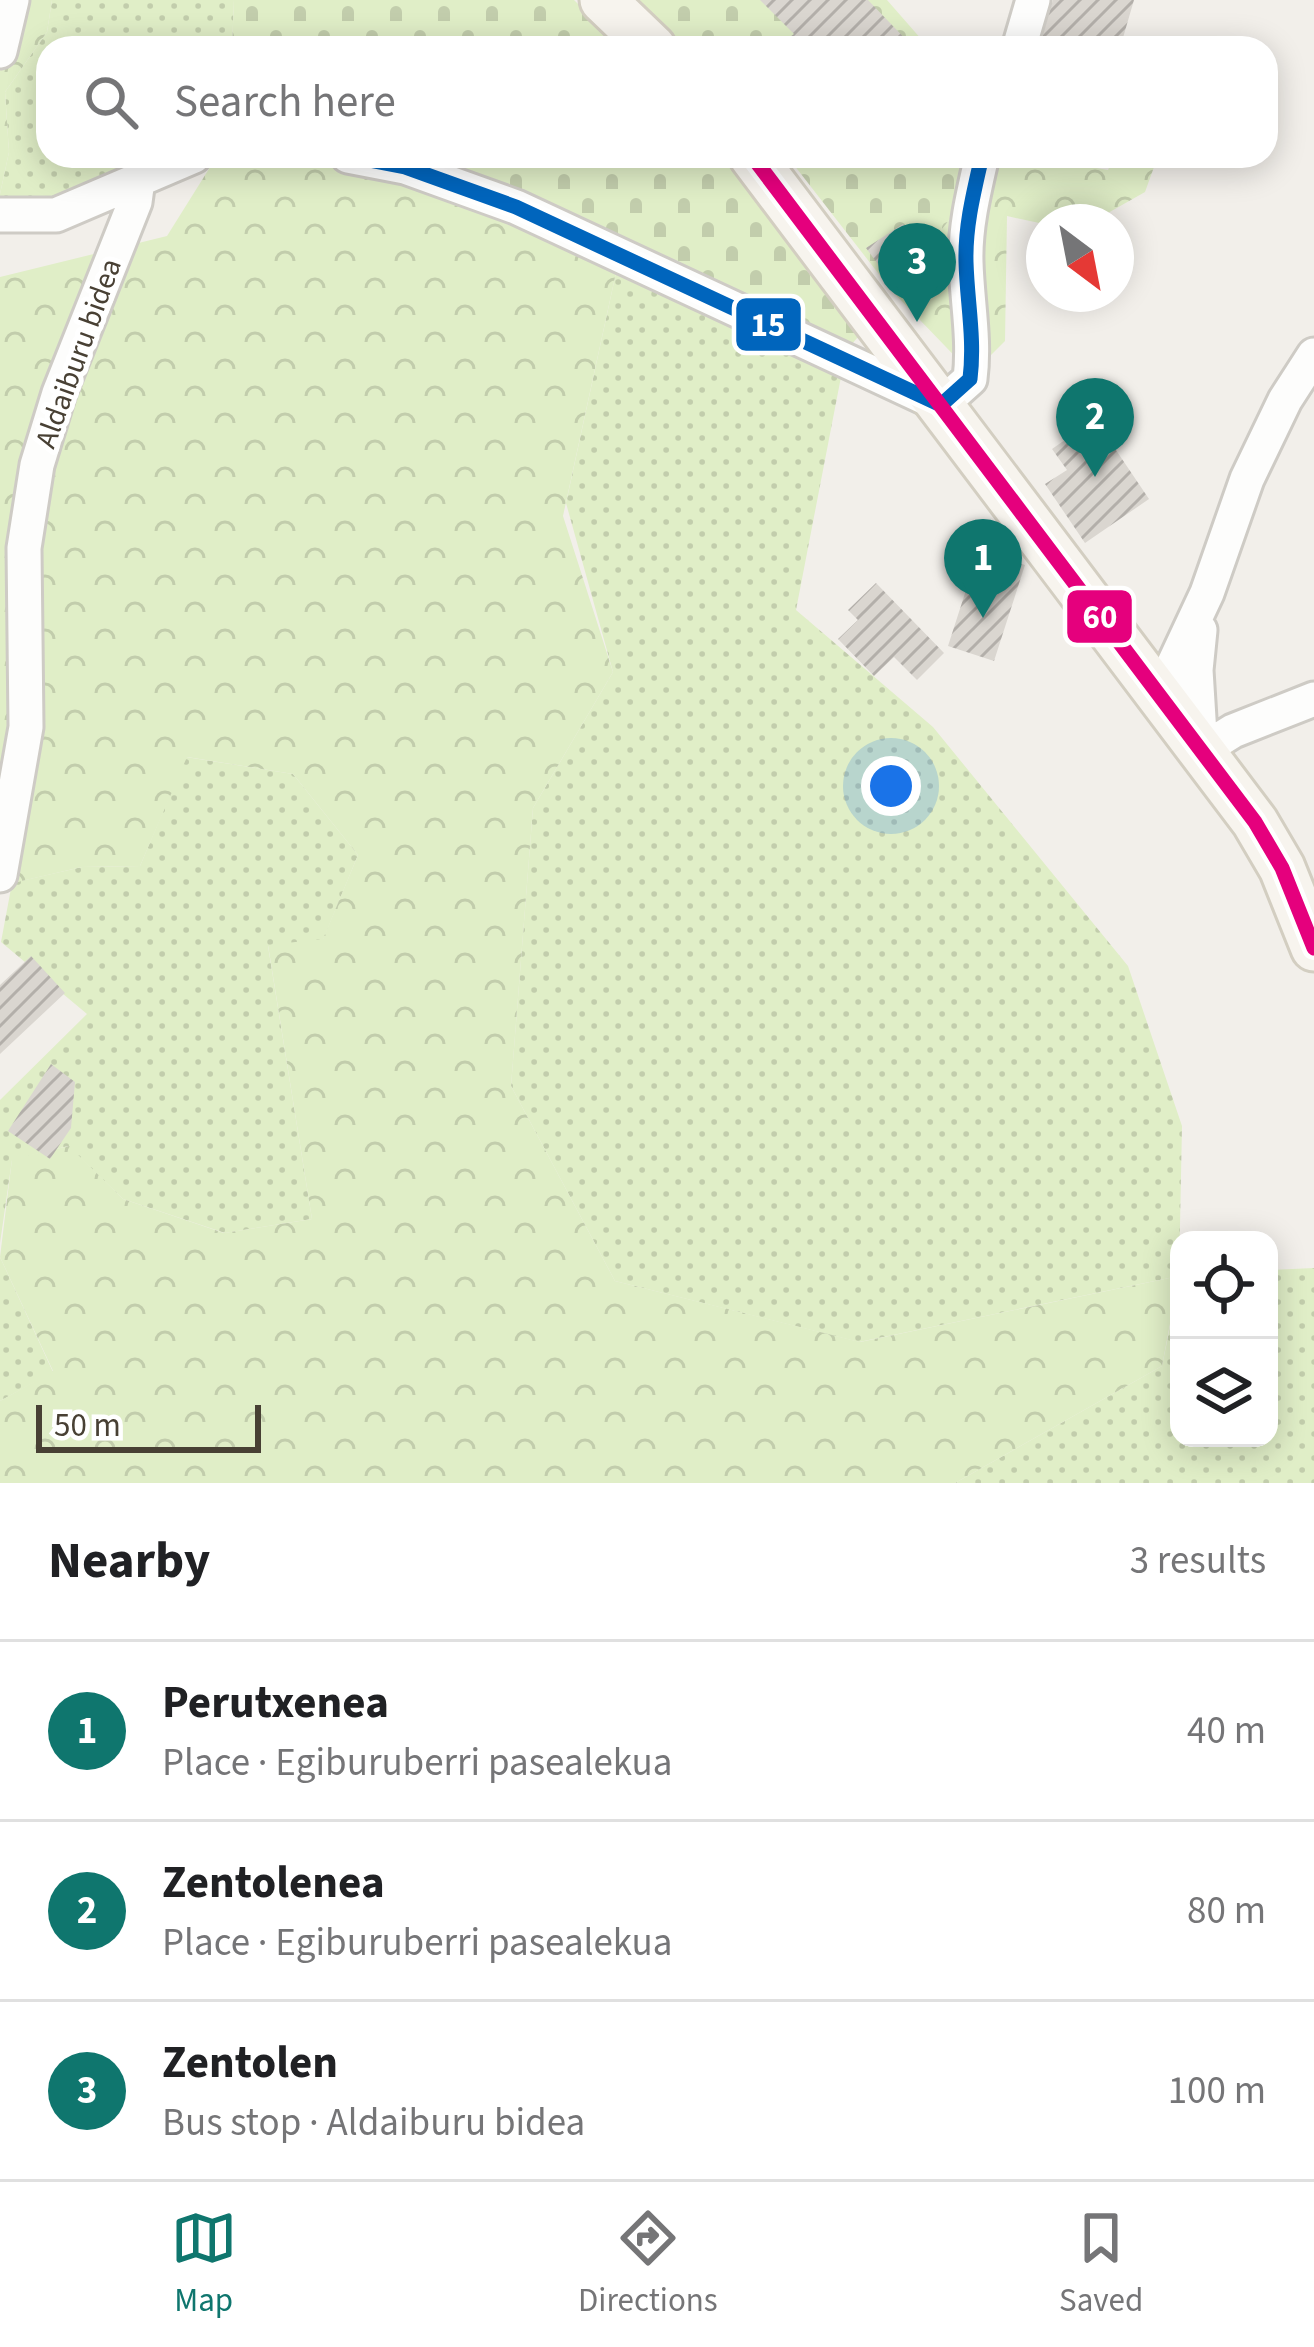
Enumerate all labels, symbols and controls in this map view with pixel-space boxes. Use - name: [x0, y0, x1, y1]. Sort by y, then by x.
- search box: [36, 36, 1278, 168]
- icon: search: [78, 69, 144, 135]
- text: Search here: [174, 70, 396, 134]
- north arrow: [1026, 204, 1134, 312]
- pin: 3: [878, 223, 956, 322]
- street label: Aldaiburu bidea: [24, 252, 133, 454]
- line badge: 15: [734, 296, 803, 353]
- text: 15: [751, 302, 785, 349]
- pin: 2: [1056, 378, 1134, 477]
- pin: 1: [944, 519, 1022, 618]
- line badge: 60: [1065, 588, 1134, 645]
- text: 60: [1083, 594, 1117, 641]
- your location: [861, 756, 921, 816]
- map controls: [1170, 1231, 1278, 1447]
- button: locate: [1170, 1231, 1278, 1339]
- button: layers: [1170, 1339, 1278, 1447]
- scale bar: [36, 1399, 261, 1452]
- text: 50 m: [54, 1402, 121, 1449]
- text: Nearby: [48, 1525, 210, 1597]
- text: 3 results: [1130, 1533, 1266, 1589]
- text: Perutxenea: [162, 1671, 389, 1735]
- text: 1: [77, 1703, 97, 1759]
- text: 40 m: [1187, 1703, 1266, 1759]
- text: Place · Egiburuberri pasealekua: [162, 1735, 673, 1791]
- text: Zentolenea: [162, 1851, 385, 1915]
- text: 2: [77, 1883, 97, 1939]
- text: 80 m: [1187, 1883, 1266, 1939]
- text: Place · Egiburuberri pasealekua: [162, 1915, 673, 1971]
- text: Zentolen: [162, 2031, 338, 2095]
- text: 3: [77, 2063, 97, 2119]
- text: 100 m: [1168, 2063, 1266, 2119]
- text: Bus stop · Aldaiburu bidea: [162, 2095, 585, 2151]
- tab: Map: [171, 2205, 237, 2324]
- tab: Directions: [578, 2205, 718, 2324]
- tab: Saved: [1059, 2205, 1143, 2324]

